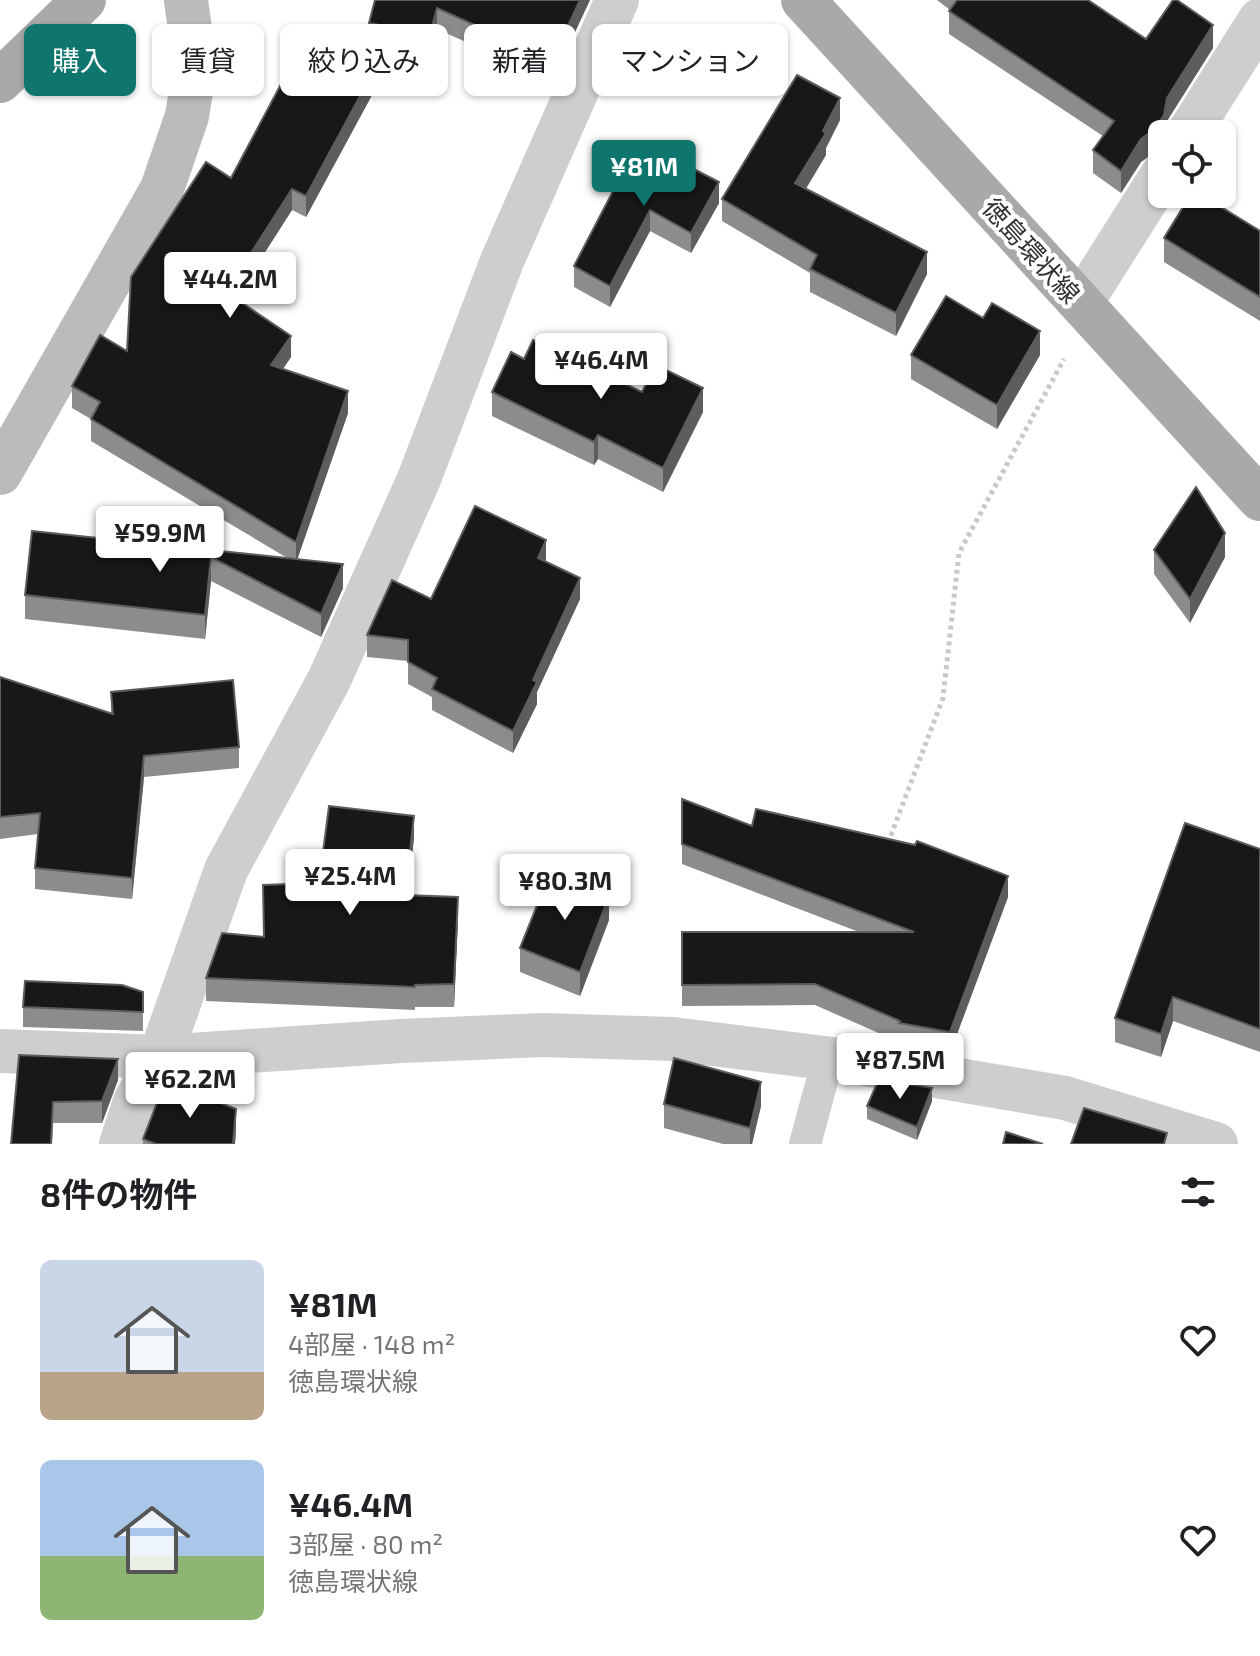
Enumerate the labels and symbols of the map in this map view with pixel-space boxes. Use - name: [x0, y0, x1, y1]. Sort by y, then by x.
- pin: ¥81M: [597, 140, 691, 208]
- street label: 徳島環状線: [977, 191, 1087, 309]
- pin: ¥44.2M: [165, 252, 295, 320]
- pin: ¥46.4M: [536, 333, 666, 401]
- pin: ¥59.9M: [95, 506, 225, 574]
- pin: ¥25.4M: [285, 849, 415, 917]
- pin: ¥80.3M: [500, 854, 630, 922]
- pin: ¥87.5M: [835, 1033, 965, 1101]
- pin: ¥62.2M: [125, 1052, 255, 1120]

